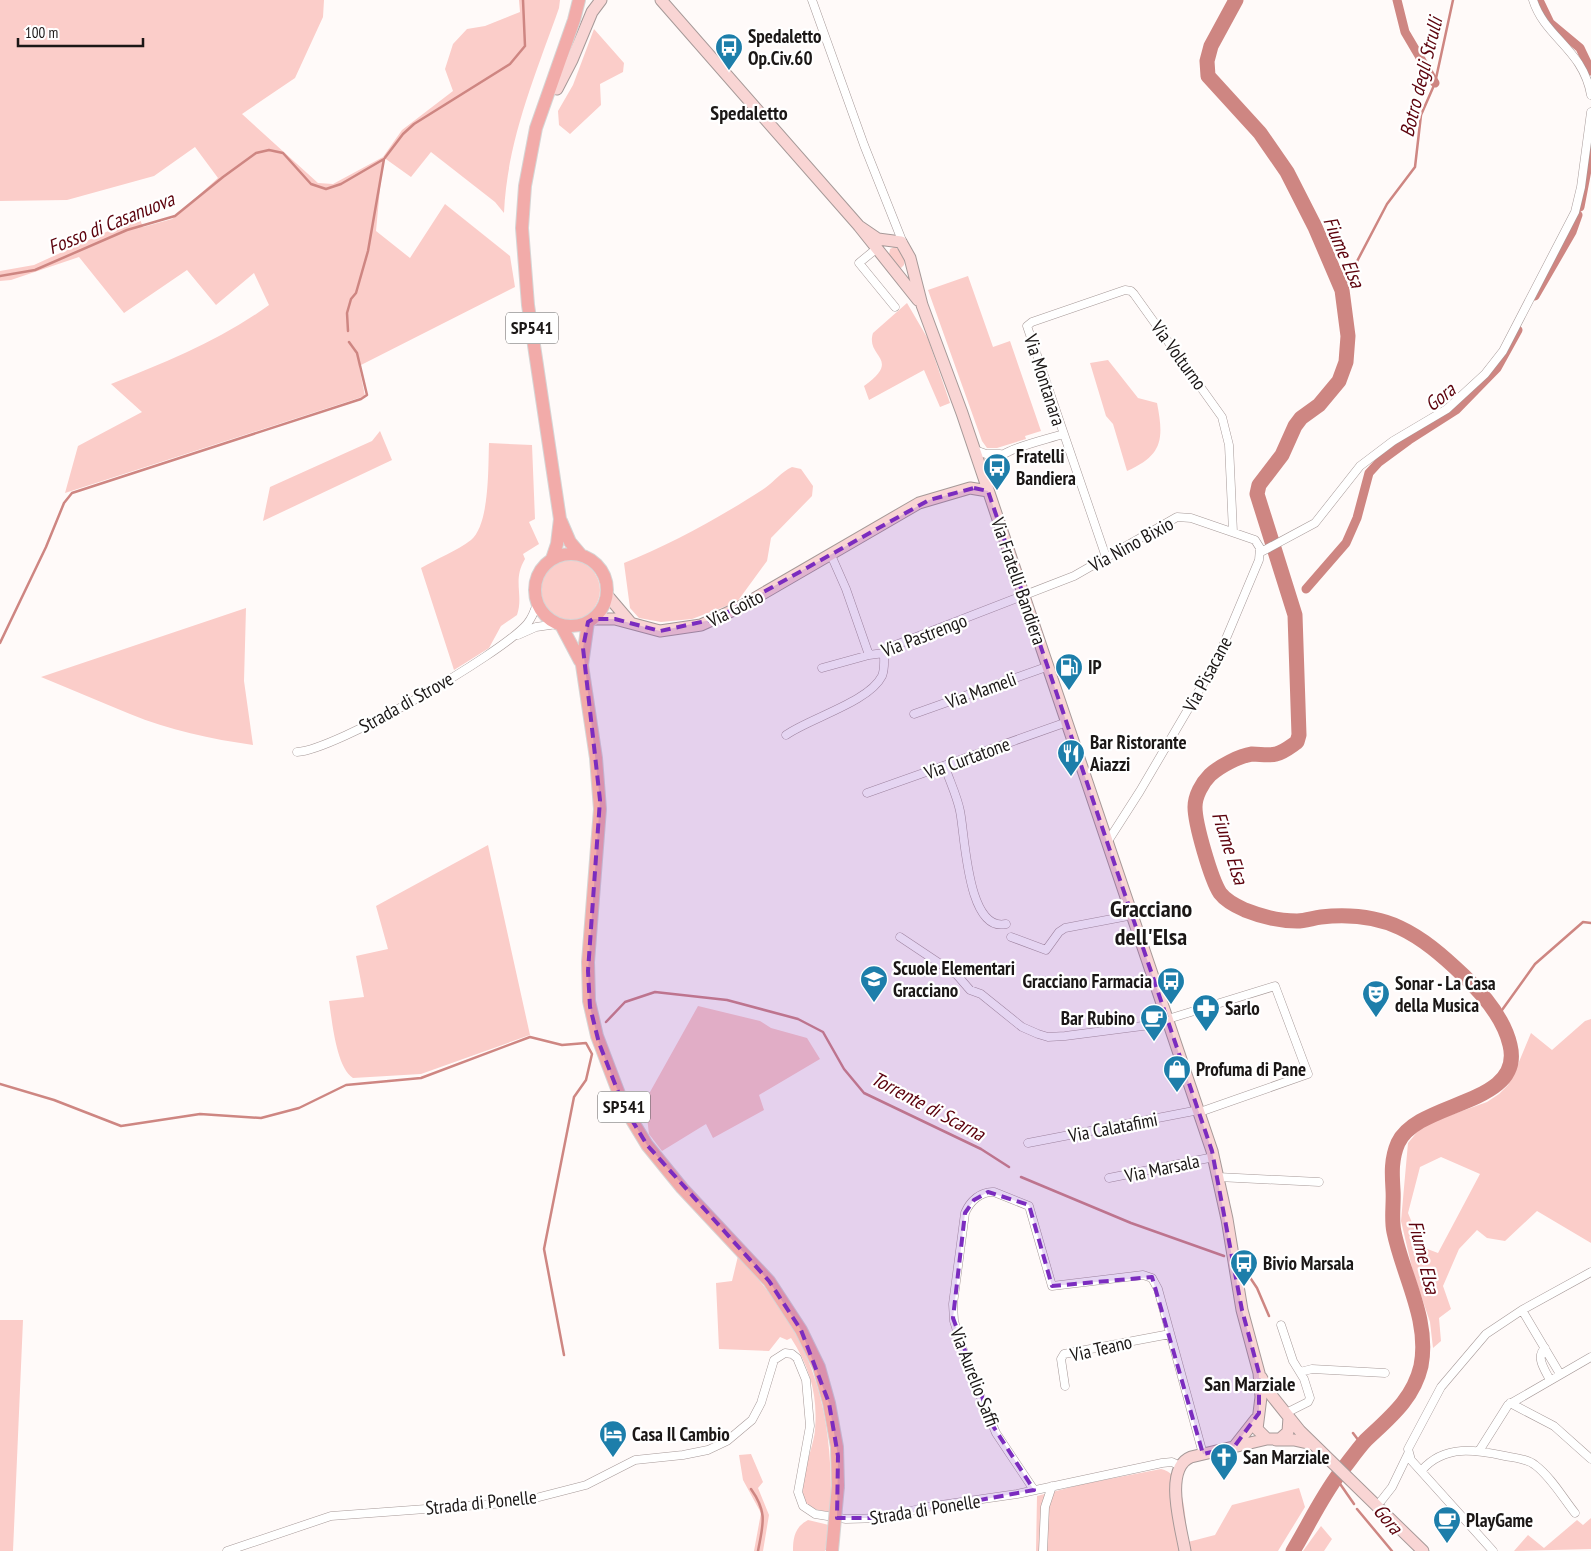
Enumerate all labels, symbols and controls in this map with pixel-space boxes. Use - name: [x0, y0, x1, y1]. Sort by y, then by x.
- water label: Botro degli Strulli: [1394, 12, 1449, 140]
- scale bar: [18, 15, 142, 47]
- text: 100 m: [25, 23, 58, 42]
- place label: Spedaletto Op.Civ.60: [748, 24, 821, 70]
- bus stop icon: Spedaletto Op.Civ.60: [714, 32, 744, 71]
- district label: Spedaletto: [710, 100, 788, 126]
- water label: Fosso di Casanuova: [44, 186, 179, 260]
- water label: Fiume Elsa: [1317, 212, 1371, 292]
- road number: SP541: [506, 312, 558, 343]
- street label: Via Volturno: [1145, 315, 1212, 394]
- street label: Via Montanara: [1019, 330, 1071, 429]
- water label: Gora: [1419, 376, 1461, 417]
- place label: Fratelli Bandiera: [1016, 444, 1076, 490]
- bus stop icon: Fratelli Bandiera: [982, 452, 1012, 491]
- street label: Via Nino Bixio: [1084, 511, 1177, 577]
- street label: Via Fratelli Bandiera: [986, 513, 1052, 648]
- street label: Via Goito: [702, 584, 767, 633]
- street label: Via Pastrengo: [877, 608, 970, 663]
- street label: Via Pisacane: [1177, 632, 1237, 717]
- fuel station icon: IP: [1054, 652, 1084, 691]
- place label: IP: [1088, 655, 1102, 679]
- street label: Strada di Strove: [355, 666, 458, 738]
- street label: Via Mameli: [942, 666, 1019, 714]
- place label: Bar Ristorante Aiazzi: [1089, 730, 1187, 776]
- street label: Via Curtatone: [920, 731, 1013, 785]
- restaurant icon: Bar Ristorante Aiazzi: [1056, 738, 1086, 777]
- water label: Fiume Elsa: [1206, 808, 1254, 889]
- district label: Gracciano dell'Elsa: [1110, 893, 1192, 952]
- place label: Scuole Elementari Gracciano: [893, 956, 1015, 1002]
- school or university icon: Scuole Elementari Gracciano: [859, 964, 889, 1003]
- bus stop icon: Gracciano Farmacia: [1156, 966, 1186, 1005]
- place label: Gracciano Farmacia: [1022, 969, 1152, 993]
- place label: Sonar - La Casa della Musica: [1395, 971, 1496, 1017]
- theatre icon: Sonar - La Casa della Musica: [1361, 979, 1391, 1018]
- pharmacy icon: Sarlo: [1191, 993, 1221, 1032]
- place label: Sarlo: [1225, 996, 1260, 1020]
- cafe icon: Bar Rubino: [1139, 1003, 1169, 1042]
- place label: Bar Rubino: [1061, 1006, 1135, 1030]
- shop icon: Profuma di Pane: [1162, 1054, 1192, 1093]
- place label: Profuma di Pane: [1196, 1057, 1306, 1081]
- water label: Torrente di Scarna: [867, 1065, 990, 1147]
- road number: SP541: [598, 1092, 650, 1122]
- street label: Via Calatafimi: [1065, 1107, 1160, 1148]
- street label: Via Marsala: [1122, 1148, 1201, 1188]
- water label: Fiume Elsa: [1402, 1218, 1446, 1297]
- bus stop icon: Bivio Marsala: [1229, 1248, 1259, 1287]
- place label: Bivio Marsala: [1263, 1251, 1354, 1275]
- street label: Via Aurelio Saffi: [945, 1323, 1005, 1430]
- street label: Via Teano: [1067, 1329, 1134, 1367]
- district label: San Marziale: [1204, 1371, 1296, 1397]
- hotel icon: Casa Il Cambio: [598, 1419, 628, 1458]
- place label: Casa Il Cambio: [632, 1422, 730, 1446]
- church icon: San Marziale: [1209, 1442, 1239, 1481]
- place label: San Marziale: [1243, 1445, 1330, 1469]
- street label: Strada di Ponelle: [424, 1484, 538, 1520]
- street label: Strada di Ponelle: [868, 1488, 982, 1530]
- water label: Gora: [1368, 1498, 1409, 1540]
- cafe icon: PlayGame: [1432, 1505, 1462, 1544]
- place label: PlayGame: [1466, 1508, 1533, 1532]

